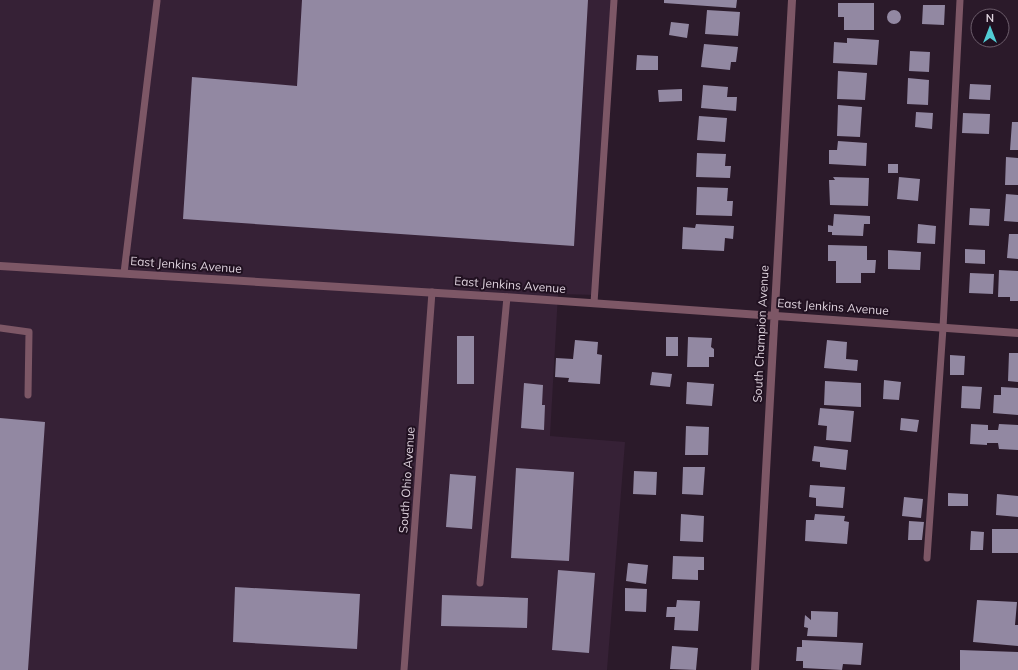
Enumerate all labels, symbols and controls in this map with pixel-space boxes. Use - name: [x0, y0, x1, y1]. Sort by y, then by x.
- north arrow: [970, 8, 1010, 48]
- text: N: [986, 11, 994, 25]
- street label: East Jenkins Avenue: [130, 253, 242, 276]
- street label: South Champion Avenue: [749, 265, 772, 403]
- street label: East Jenkins Avenue: [454, 273, 566, 296]
- street label: East Jenkins Avenue: [777, 295, 889, 318]
- street label: South Ohio Avenue: [395, 426, 418, 534]

